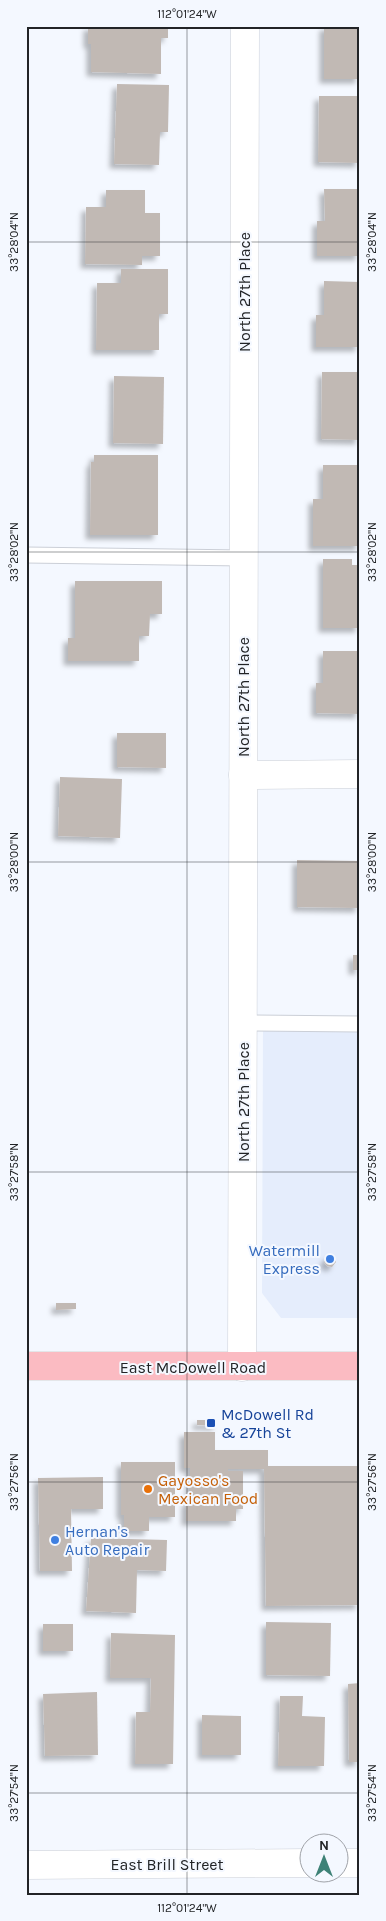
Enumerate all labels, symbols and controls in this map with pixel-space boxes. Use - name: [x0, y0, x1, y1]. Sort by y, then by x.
- text: 112°01'24"W: [157, 7, 217, 21]
- text: 33°28'04"N: [7, 212, 21, 272]
- text: 33°28'04"N: [365, 212, 379, 272]
- street label: North 27th Place: [235, 232, 254, 352]
- text: 33°28'02"N: [7, 522, 21, 582]
- text: 33°28'02"N: [365, 522, 379, 582]
- street label: North 27th Place: [234, 637, 253, 757]
- text: 33°28'00"N: [7, 832, 21, 892]
- text: 33°28'00"N: [365, 832, 379, 892]
- street label: North 27th Place: [234, 1042, 253, 1162]
- text: 33°27'58"N: [7, 1143, 21, 1201]
- text: 33°27'58"N: [365, 1143, 379, 1201]
- place label: Watermill Express: [249, 1241, 320, 1278]
- marker: Watermill Express: [324, 1253, 336, 1265]
- street label: East McDowell Road: [120, 1358, 266, 1377]
- place label: McDowell Rd & 27th St: [221, 1405, 314, 1442]
- marker: McDowell Rd & 27th St: [205, 1417, 217, 1429]
- text: 33°27'56"N: [7, 1453, 21, 1511]
- text: 33°27'56"N: [365, 1453, 379, 1511]
- place label: Gayosso's Mexican Food: [158, 1471, 258, 1508]
- marker: Gayosso's Mexican Food: [142, 1483, 154, 1495]
- place label: Hernan's Auto Repair: [65, 1522, 149, 1559]
- marker: Hernan's Auto Repair: [49, 1534, 61, 1546]
- text: 33°27'54"N: [7, 1764, 21, 1822]
- text: 33°27'54"N: [365, 1764, 379, 1822]
- north arrow: [298, 1834, 348, 1884]
- text: N: [319, 1837, 329, 1854]
- street label: East Brill Street: [110, 1855, 224, 1874]
- text: 112°01'24"W: [157, 1901, 217, 1915]

